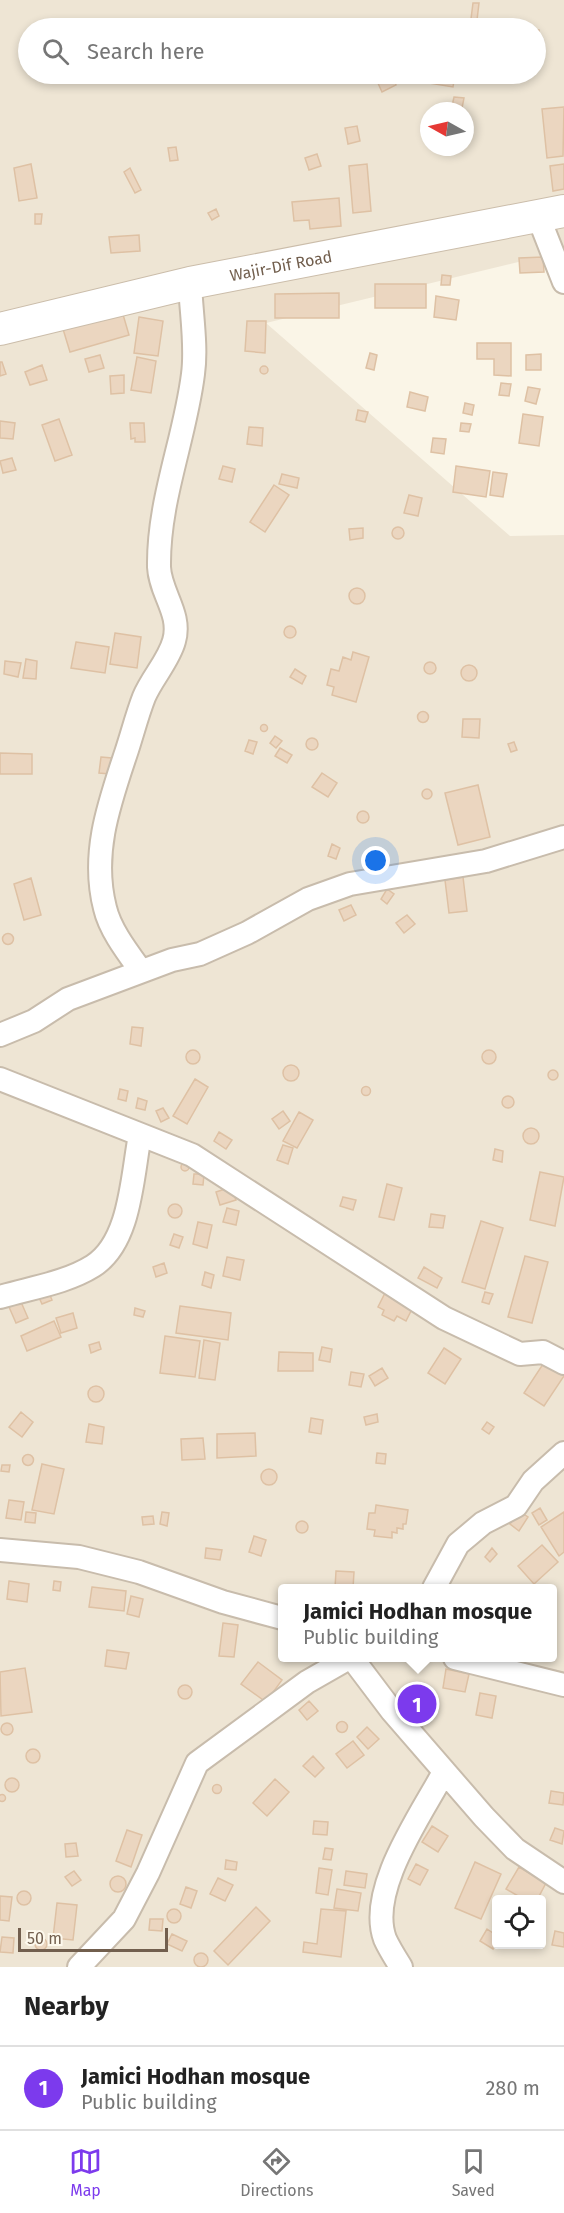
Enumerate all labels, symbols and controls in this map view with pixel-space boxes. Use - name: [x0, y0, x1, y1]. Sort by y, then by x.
- search box: [18, 18, 546, 84]
- icon: search: [39, 35, 72, 68]
- text: Search here: [87, 38, 205, 65]
- north arrow: [420, 102, 474, 156]
- street label: Wajir-Dif Road: [228, 247, 334, 285]
- your location: [361, 846, 390, 875]
- popup: [278, 1584, 557, 1662]
- text: Jamici Hodhan mosque: [303, 1598, 532, 1625]
- text: Public building: [303, 1625, 439, 1649]
- pin: 1: [398, 1682, 436, 1726]
- map controls: [492, 1895, 546, 1949]
- button: locate: [492, 1895, 546, 1949]
- scale bar: [18, 1925, 168, 1952]
- text: 50 m: [27, 1929, 62, 1948]
- text: Nearby: [24, 1991, 109, 2022]
- text: Jamici Hodhan mosque: [81, 2063, 310, 2090]
- text: 1: [39, 2076, 48, 2100]
- text: 280 m: [485, 2076, 540, 2100]
- text: Public building: [81, 2090, 217, 2114]
- tab: Map: [69, 2145, 102, 2200]
- tab: Directions: [240, 2145, 314, 2200]
- tab: Saved: [452, 2145, 495, 2200]

